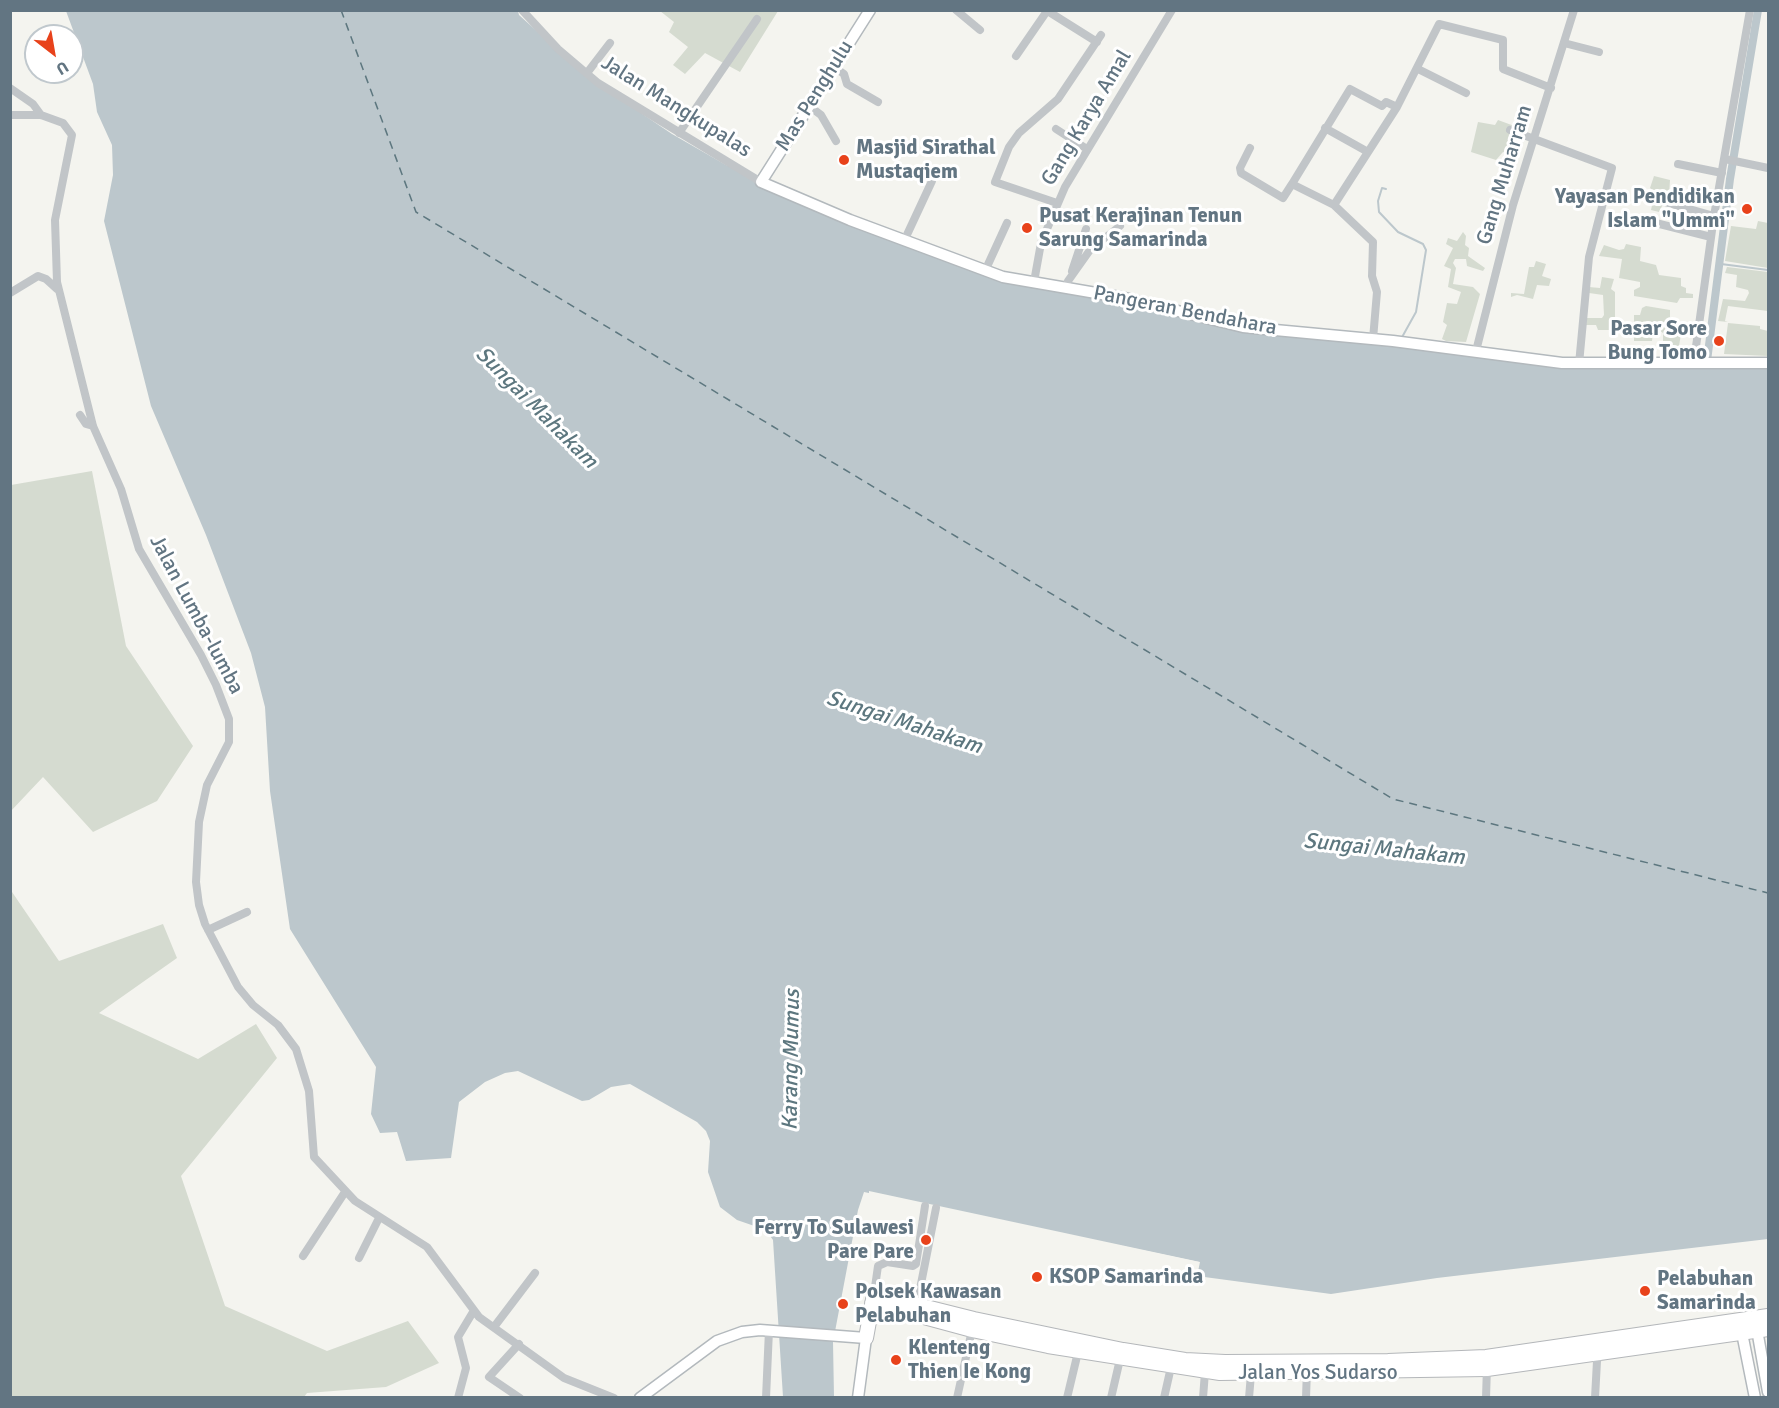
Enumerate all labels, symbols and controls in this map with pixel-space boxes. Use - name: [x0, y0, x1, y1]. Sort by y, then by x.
- north arrow: [24, 24, 84, 84]
- street label: Mas Penghulu: [771, 36, 859, 156]
- street label: Gang Karya Amal: [1037, 46, 1137, 190]
- street label: Jalan Mangkupalas: [596, 51, 756, 163]
- text: U: [52, 56, 72, 79]
- street label: Gang Muharram: [1472, 102, 1538, 248]
- place label: Masjid Sirathal Mustaqiem: [856, 135, 996, 185]
- marker: Masjid Sirathal Mustaqiem: [837, 153, 851, 167]
- place label: Yayasan Pendidikan Islam "Ummi": [1555, 184, 1735, 234]
- marker: Yayasan Pendidikan Islam "Ummi": [1740, 202, 1754, 216]
- place label: Pusat Kerajinan Tenun Sarung Samarinda: [1039, 203, 1242, 253]
- marker: Pusat Kerajinan Tenun Sarung Samarinda: [1020, 221, 1034, 235]
- street label: Pangeran Bendahara: [1091, 281, 1279, 341]
- place label: Pasar Sore Bung Tomo: [1607, 316, 1707, 366]
- marker: Pasar Sore Bung Tomo: [1712, 334, 1726, 348]
- water label: Sungai Mahakam: [470, 342, 602, 474]
- street label: Jalan Lumba-lumba: [144, 531, 248, 699]
- water label: Sungai Mahakam: [823, 685, 985, 761]
- water label: Sungai Mahakam: [1302, 828, 1466, 872]
- water label: Karang Mumus: [778, 989, 806, 1131]
- place label: Ferry To Sulawesi Pare Pare: [754, 1215, 914, 1265]
- marker: Ferry To Sulawesi Pare Pare: [919, 1233, 933, 1247]
- place label: KSOP Samarinda: [1049, 1264, 1203, 1290]
- place label: Pelabuhan Samarinda: [1657, 1266, 1756, 1316]
- marker: KSOP Samarinda: [1030, 1270, 1044, 1284]
- place label: Polsek Kawasan Pelabuhan: [855, 1279, 1002, 1329]
- marker: Pelabuhan Samarinda: [1638, 1284, 1652, 1298]
- marker: Polsek Kawasan Pelabuhan: [836, 1297, 850, 1311]
- place label: Klenteng Thien Ie Kong: [908, 1335, 1031, 1385]
- marker: Klenteng Thien Ie Kong: [889, 1353, 903, 1367]
- street label: Jalan Yos Sudarso: [1238, 1360, 1398, 1386]

